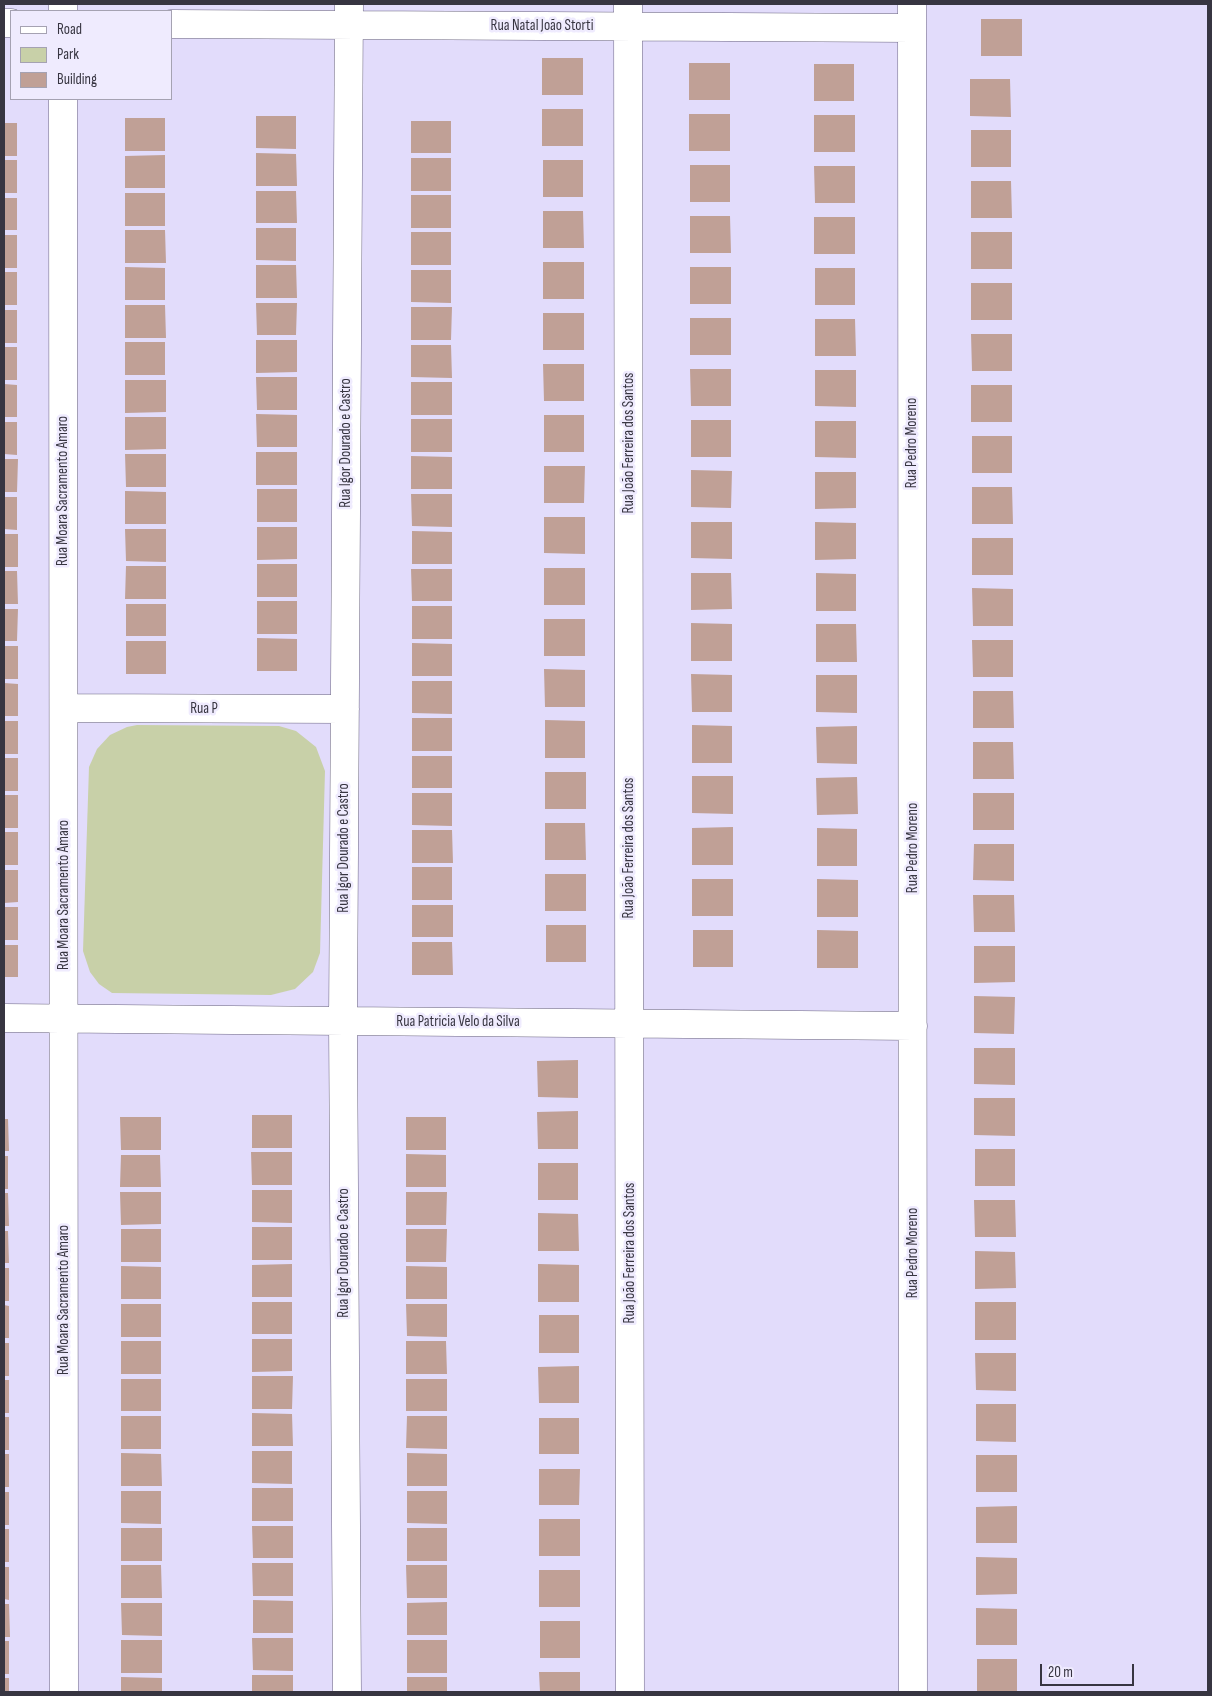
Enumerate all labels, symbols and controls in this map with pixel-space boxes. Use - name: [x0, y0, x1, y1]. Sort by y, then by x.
- legend: [10, 10, 172, 100]
- street label: Rua Natal João Storti: [491, 17, 593, 35]
- text: Road: [57, 20, 82, 39]
- text: Park: [57, 45, 79, 64]
- text: Building: [57, 70, 97, 89]
- street label: Rua João Ferreira dos Santos: [620, 373, 638, 513]
- street label: Rua Igor Dourado e Castro: [337, 378, 355, 508]
- street label: Rua Pedro Moreno: [903, 398, 921, 488]
- street label: Rua Moara Sacramento Amaro: [54, 416, 72, 566]
- street label: Rua P: [190, 700, 218, 718]
- street label: Rua João Ferreira dos Santos: [620, 778, 638, 918]
- street label: Rua Igor Dourado e Castro: [335, 783, 353, 913]
- street label: Rua Pedro Moreno: [904, 803, 922, 893]
- street label: Rua Moara Sacramento Amaro: [55, 820, 73, 970]
- street label: Rua Patricia Velo da Silva: [396, 1013, 520, 1031]
- street label: Rua João Ferreira dos Santos: [621, 1183, 639, 1323]
- street label: Rua Igor Dourado e Castro: [335, 1188, 353, 1318]
- street label: Rua Pedro Moreno: [904, 1208, 922, 1298]
- street label: Rua Moara Sacramento Amaro: [55, 1225, 73, 1375]
- scale bar: [1042, 1654, 1136, 1686]
- text: 20 m: [1048, 1663, 1073, 1682]

